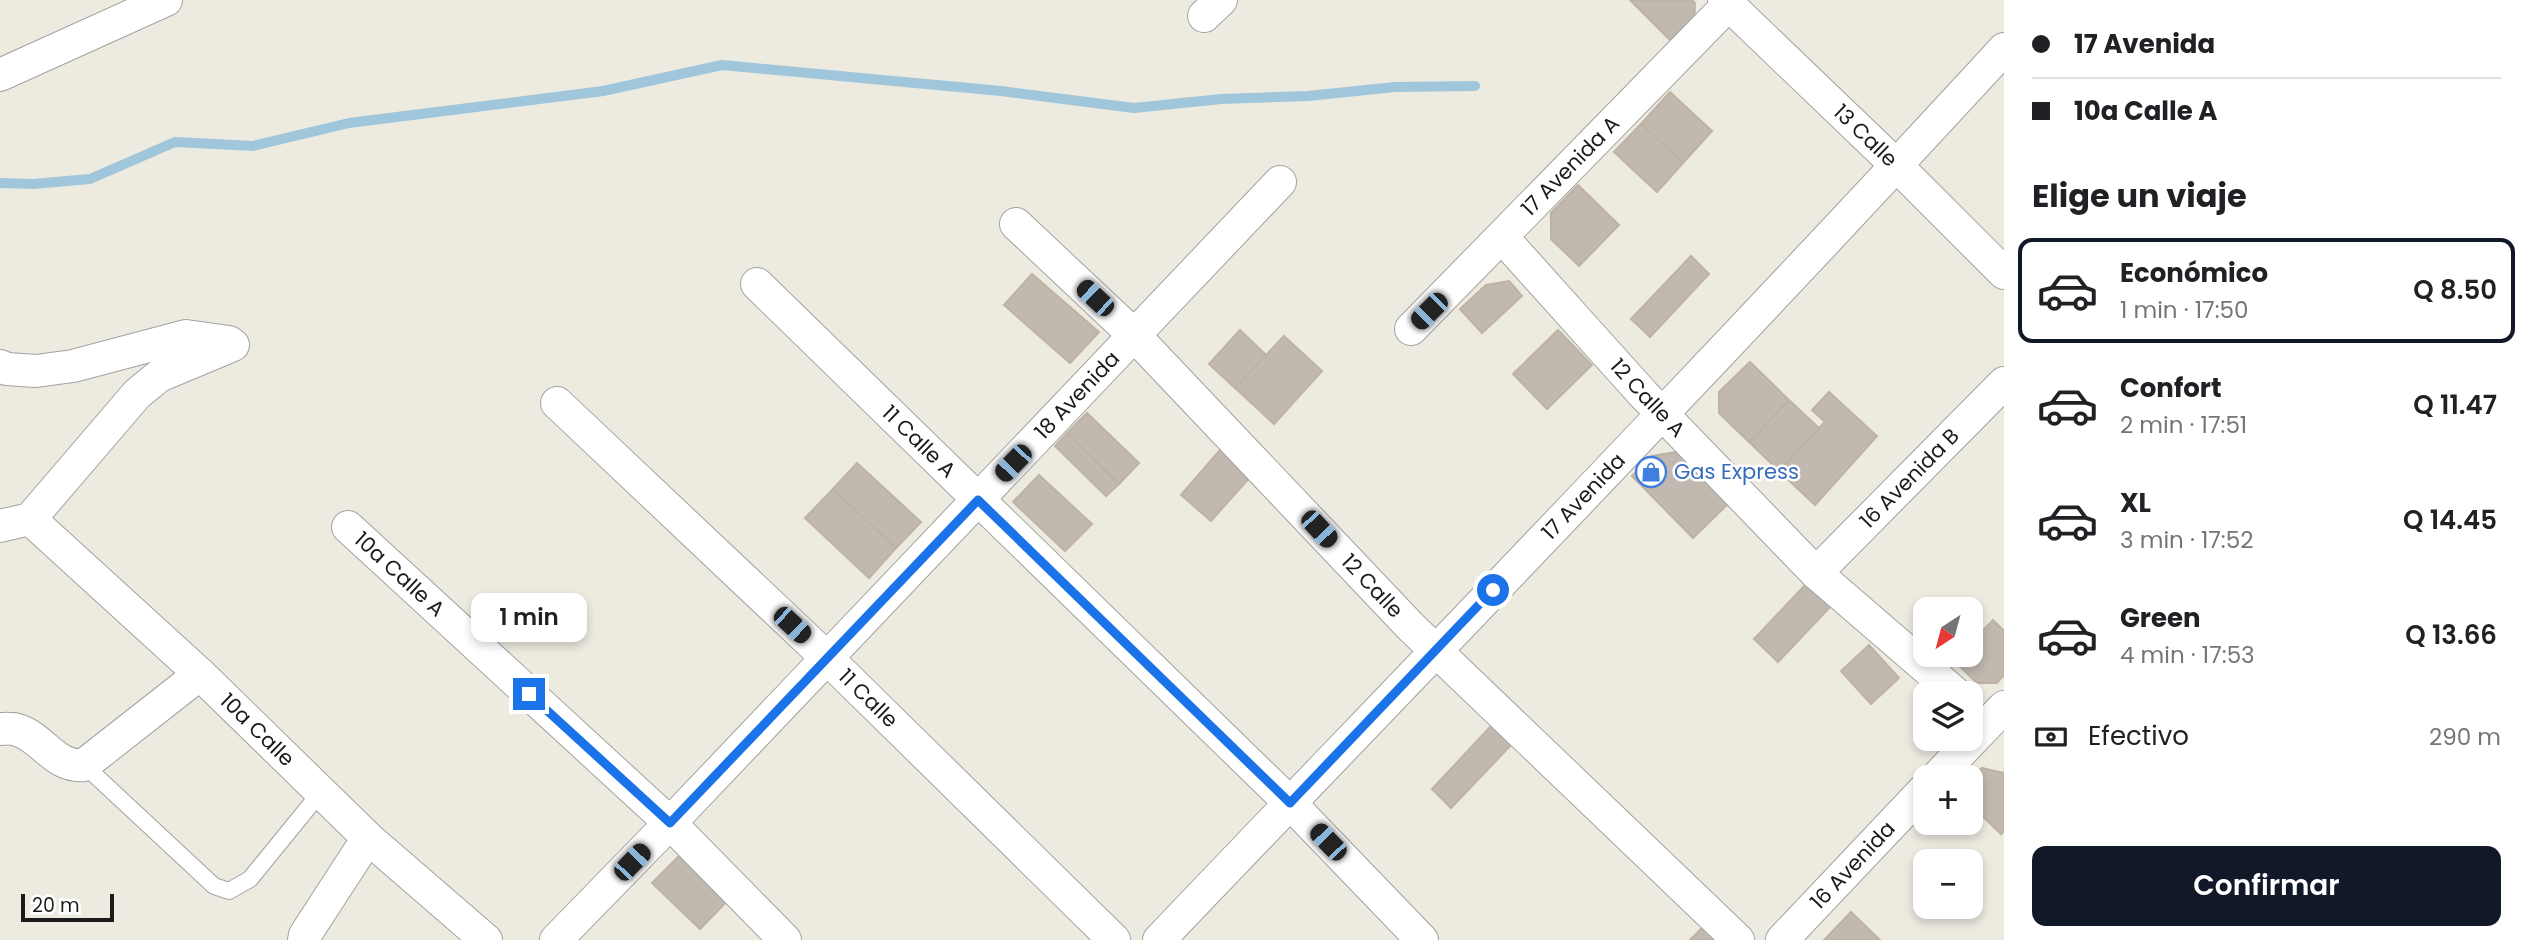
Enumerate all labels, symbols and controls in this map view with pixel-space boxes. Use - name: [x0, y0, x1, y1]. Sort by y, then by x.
- text: 17 Avenida: [2074, 26, 2215, 62]
- text: 10a Calle A: [2074, 93, 2217, 129]
- street label: 13 Calle: [1827, 98, 1904, 173]
- street label: 17 Avenida A: [1514, 109, 1626, 222]
- text: Elige un viaje: [2032, 173, 2247, 218]
- text: Económico: [2120, 255, 2268, 291]
- icon: car: [2036, 259, 2099, 322]
- text: Q 8.50: [2413, 272, 2497, 308]
- car: [1073, 276, 1118, 320]
- car: [1407, 289, 1452, 333]
- text: 1 min · 17:50: [2120, 294, 2248, 326]
- street label: 18 Avenida: [1028, 344, 1126, 445]
- street label: 12 Calle A: [1604, 352, 1692, 443]
- text: Confort: [2120, 370, 2222, 406]
- icon: car: [2036, 374, 2099, 437]
- text: Q 11.47: [2413, 387, 2497, 423]
- street label: 11 Calle A: [876, 399, 963, 484]
- text: 2 min · 17:51: [2120, 409, 2247, 441]
- street label: 16 Avenida B: [1853, 422, 1965, 535]
- car: [991, 441, 1036, 485]
- street label: 17 Avenida: [1535, 446, 1632, 546]
- shop icon: Gas Express: [1634, 455, 1668, 489]
- place label: Gas Express: [1674, 457, 1799, 486]
- text: XL: [2120, 485, 2151, 521]
- icon: car: [2036, 489, 2099, 552]
- text: Q 14.45: [2403, 502, 2497, 538]
- car: [1297, 506, 1342, 552]
- text: 3 min · 17:52: [2120, 524, 2253, 556]
- street label: 10a Calle A: [348, 525, 451, 623]
- street label: 12 Calle: [1335, 547, 1410, 624]
- route start: [1477, 574, 1509, 606]
- callout: 1 min: [471, 592, 587, 642]
- north arrow: [1913, 597, 1983, 667]
- map controls: [1913, 597, 1983, 919]
- text: Green: [2120, 600, 2201, 636]
- text: 1 min: [499, 601, 559, 633]
- car: [770, 603, 815, 647]
- icon: car: [2036, 604, 2099, 667]
- text: Q 13.66: [2405, 617, 2497, 653]
- text: 4 min · 17:53: [2120, 639, 2255, 671]
- street label: 11 Calle: [832, 662, 905, 734]
- route end: [513, 678, 545, 710]
- button: layers: [1913, 681, 1983, 751]
- street label: 10a Calle: [214, 686, 301, 773]
- icon: cash: [2032, 718, 2070, 756]
- text: Efectivo: [2088, 718, 2189, 754]
- text: 290 m: [2429, 721, 2501, 753]
- button: +: [1913, 765, 1983, 835]
- street label: 16 Avenida: [1804, 814, 1901, 915]
- car: [1306, 820, 1351, 864]
- car: [610, 840, 655, 884]
- button: Confirmar: [2032, 846, 2501, 926]
- button: −: [1913, 849, 1983, 919]
- scale bar: [21, 891, 114, 923]
- text: 20 m: [32, 892, 80, 919]

